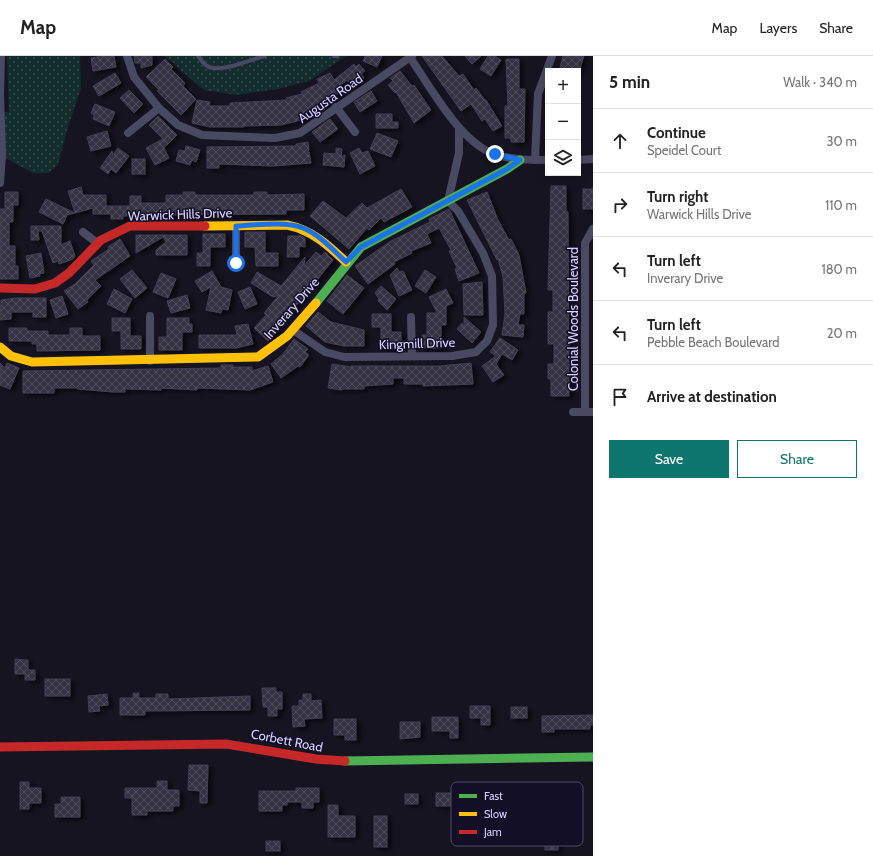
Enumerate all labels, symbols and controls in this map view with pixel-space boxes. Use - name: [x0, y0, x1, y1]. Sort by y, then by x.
- text: Map: [20, 16, 56, 39]
- text: Map: [712, 19, 737, 37]
- text: Layers: [759, 19, 797, 37]
- text: Share: [819, 19, 853, 37]
- map controls: [545, 68, 581, 176]
- button: +: [545, 68, 581, 104]
- street label: Augusta Road: [295, 70, 365, 126]
- text: 5 min: [609, 72, 650, 92]
- text: Walk · 340 m: [783, 74, 857, 90]
- button: −: [545, 104, 581, 140]
- text: Continue: [647, 124, 706, 142]
- icon: ahead: [609, 130, 631, 152]
- text: 30 m: [827, 133, 857, 149]
- button: layers: [545, 140, 581, 176]
- text: Speidel Court: [647, 142, 721, 158]
- route end: [486, 145, 504, 163]
- text: Turn right: [647, 188, 708, 206]
- icon: right: [609, 194, 631, 216]
- text: 110 m: [825, 197, 857, 213]
- street label: Warwick Hills Drive: [128, 204, 233, 224]
- text: Warwick Hills Drive: [647, 206, 751, 222]
- street label: Colonial Woods Boulevard: [565, 247, 581, 391]
- text: Turn left: [647, 252, 701, 270]
- route start: [227, 254, 245, 272]
- icon: left: [609, 258, 631, 280]
- text: 180 m: [821, 261, 857, 277]
- text: Inverary Drive: [647, 270, 723, 286]
- street label: Inverary Drive: [260, 274, 322, 342]
- text: Turn left: [647, 316, 701, 334]
- icon: left: [609, 322, 631, 344]
- text: 20 m: [827, 325, 857, 341]
- street label: Kingmill Drive: [378, 334, 456, 352]
- text: Pebble Beach Boulevard: [647, 334, 780, 350]
- icon: arrive: [609, 386, 631, 408]
- text: Arrive at destination: [647, 388, 777, 406]
- button: Save: [609, 440, 729, 478]
- button: Share: [737, 440, 857, 478]
- street label: Corbett Road: [250, 725, 324, 755]
- legend: [451, 782, 583, 846]
- text: Fast: [484, 789, 503, 803]
- text: Slow: [484, 807, 507, 821]
- text: Jam: [483, 825, 502, 839]

